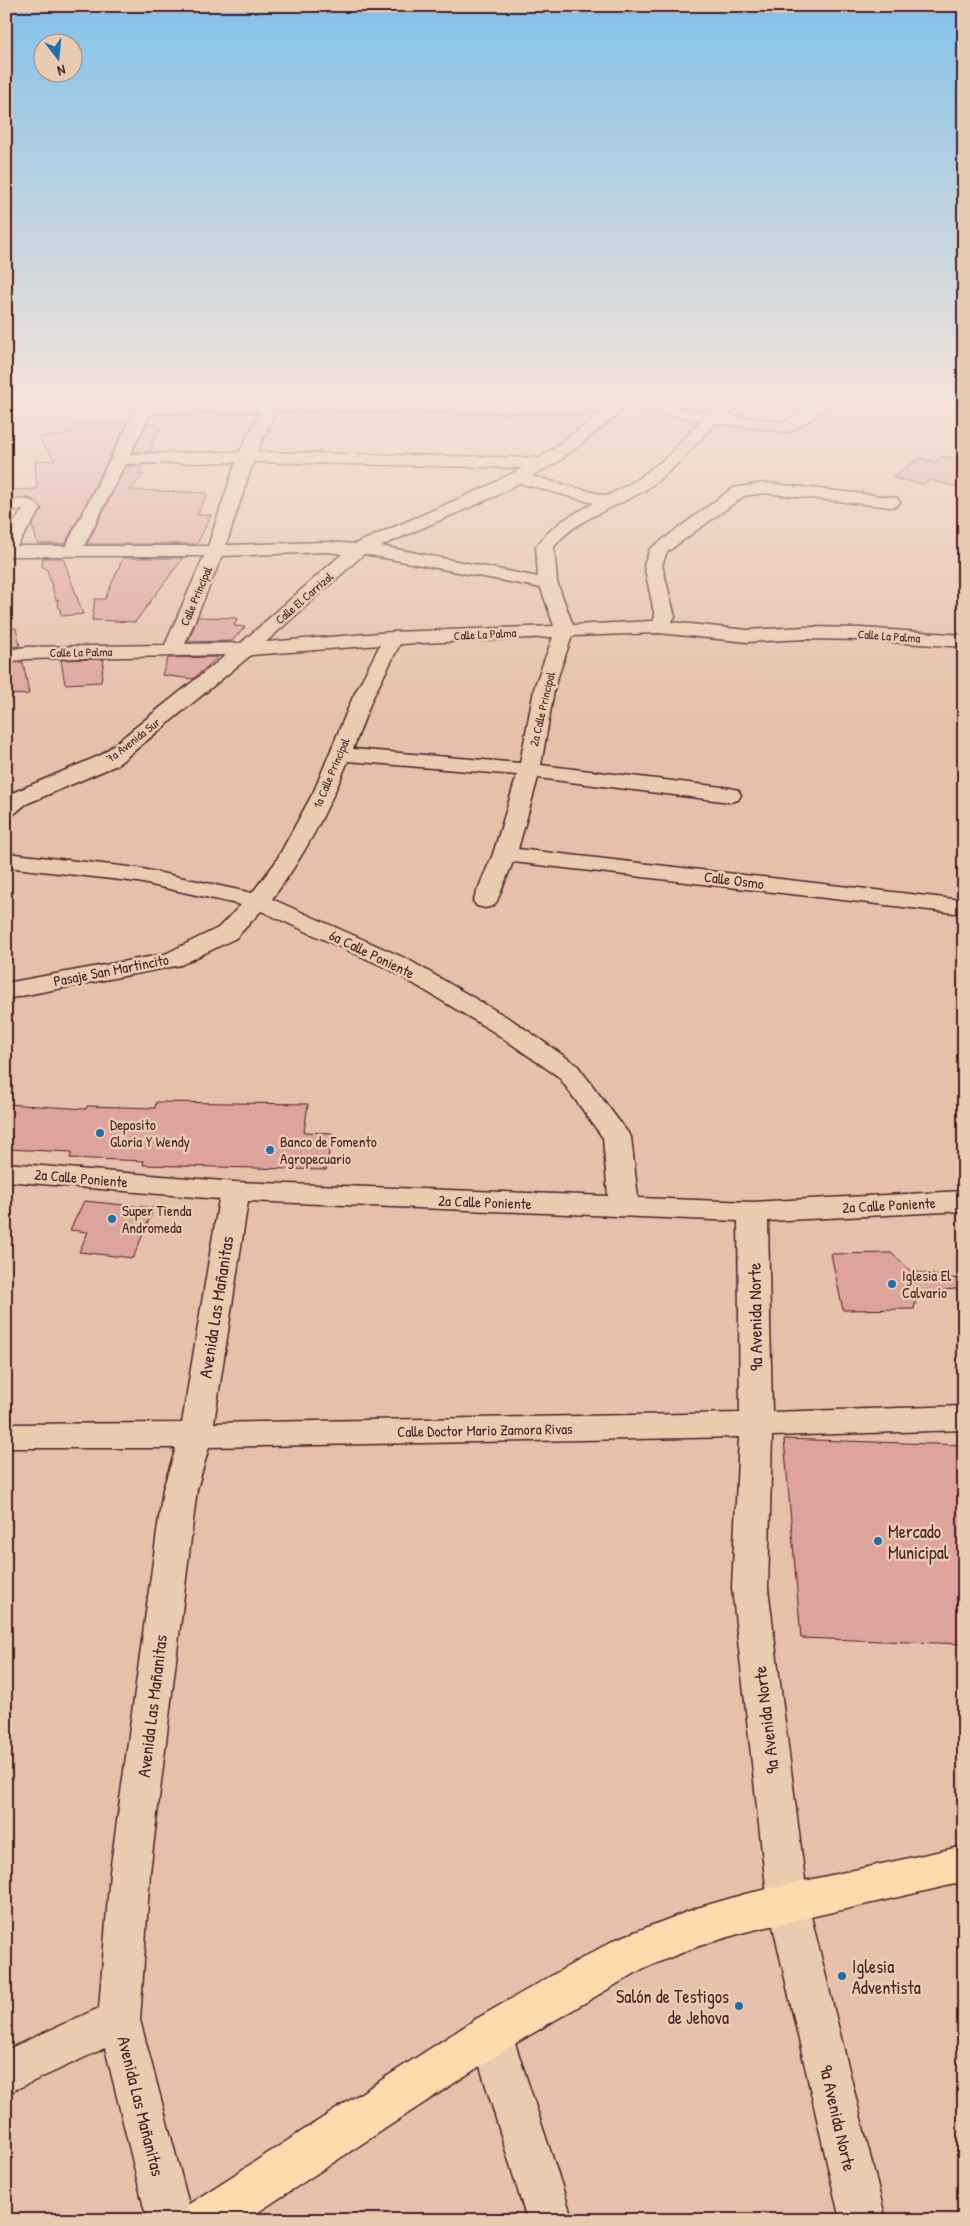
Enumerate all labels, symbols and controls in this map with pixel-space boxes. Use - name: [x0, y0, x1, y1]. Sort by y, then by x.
- north arrow: [32, 32, 82, 82]
- text: N: [55, 61, 68, 81]
- street label: Calle Principal: [176, 563, 216, 628]
- street label: Calle El Carrizal: [271, 568, 337, 628]
- street label: Calle La Palma: [453, 624, 517, 644]
- street label: Calle La Palma: [857, 625, 921, 647]
- street label: Calle La Palma: [50, 643, 113, 661]
- street label: 2a Calle Principal: [525, 669, 559, 748]
- street label: 7a Avenida Sur: [103, 713, 164, 766]
- street label: 1a Calle Principal: [309, 735, 354, 811]
- street label: Calle Osmo: [703, 866, 765, 894]
- street label: 6a Calle Poniente: [326, 924, 418, 984]
- street label: Pasaje San Martincito: [52, 949, 170, 991]
- place label: Deposito Gloria Y Wendy: [110, 1114, 190, 1152]
- marker: Deposito Gloria Y Wendy: [94, 1127, 106, 1139]
- place label: Banco de Fomento Agropecuario: [280, 1131, 377, 1169]
- marker: Banco de Fomento Agropecuario: [264, 1144, 276, 1156]
- street label: 2a Calle Poniente: [33, 1163, 129, 1193]
- street label: 2a Calle Poniente: [438, 1190, 532, 1214]
- street label: 2a Calle Poniente: [842, 1192, 936, 1218]
- place label: Super Tienda Andromeda: [122, 1200, 191, 1238]
- marker: Super Tienda Andromeda: [106, 1213, 118, 1225]
- street label: Avenida Las Mañanitas: [192, 1234, 240, 1380]
- street label: 9a Avenida Norte: [742, 1263, 768, 1371]
- place label: Iglesia El Calvario: [902, 1265, 951, 1303]
- marker: Iglesia El Calvario: [886, 1278, 898, 1290]
- street label: Calle Doctor Mario Zamora Rivas: [397, 1418, 573, 1442]
- place label: Mercado Municipal: [888, 1519, 949, 1565]
- marker: Mercado Municipal: [872, 1535, 884, 1547]
- street label: Avenida Las Mañanitas: [131, 1633, 173, 1779]
- street label: 9a Avenida Norte: [747, 1665, 785, 1775]
- place label: Iglesia Adventista: [852, 1954, 921, 2000]
- marker: Iglesia Adventista: [836, 1970, 848, 1982]
- place label: Salón de Testigos de Jehova: [616, 1984, 729, 2030]
- marker: Salón de Testigos de Jehova: [733, 2000, 745, 2012]
- street label: Avenida Las Mañanitas: [111, 2033, 171, 2179]
- street label: 9a Avenida Norte: [814, 2062, 862, 2174]

